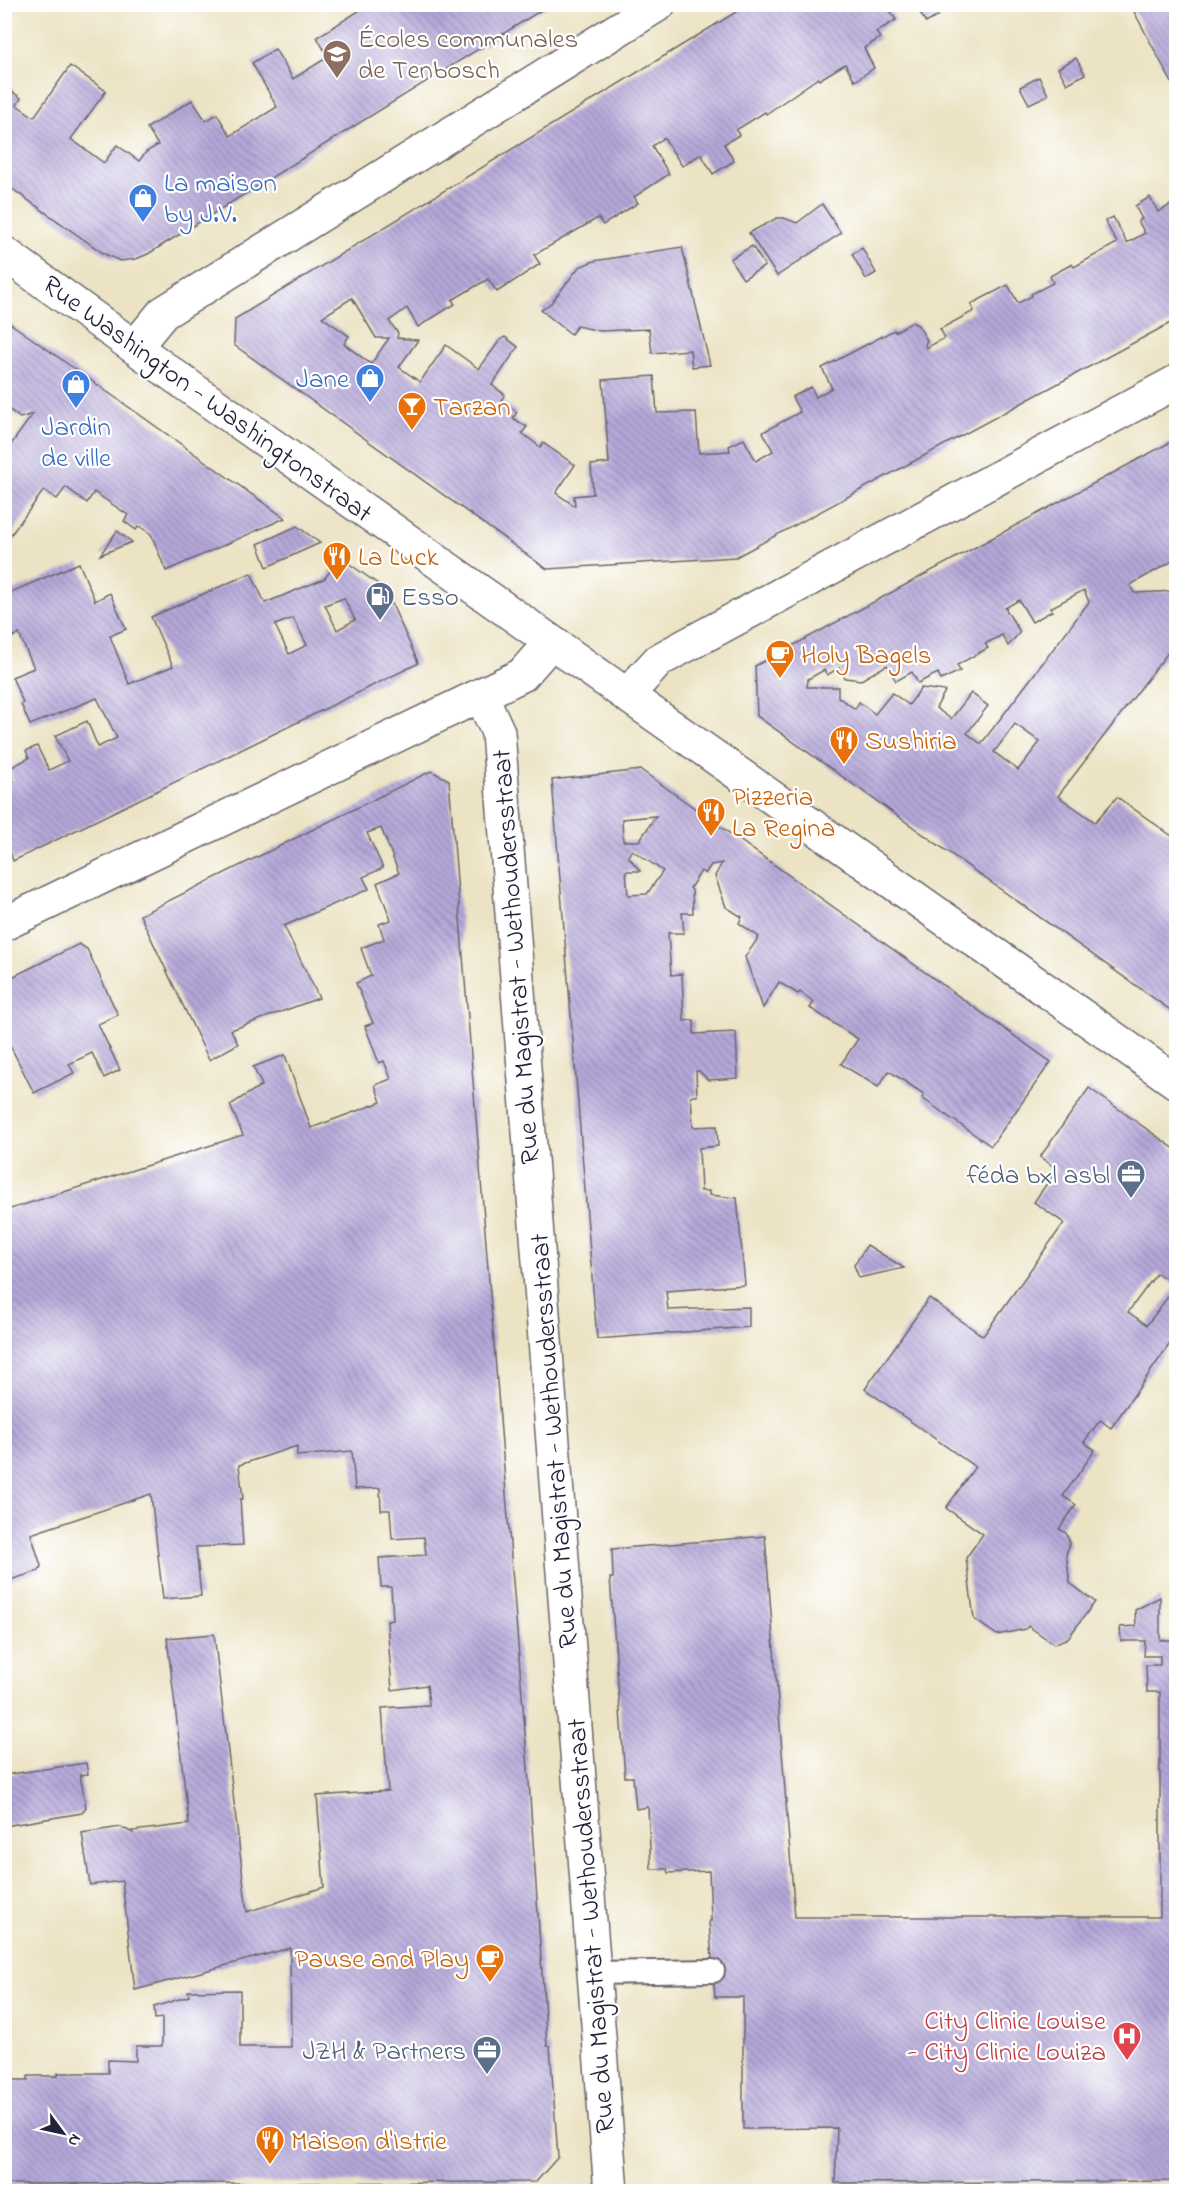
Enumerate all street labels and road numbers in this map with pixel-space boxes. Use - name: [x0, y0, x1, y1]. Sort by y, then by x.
- street label: Rue Washington - Washingtonstraat: [33, 267, 380, 533]
- street label: Rue du Magistrat - Wethoudersstraat: [484, 748, 551, 1166]
- street label: Rue du Magistrat - Wethoudersstraat: [522, 1232, 589, 1650]
- street label: Rue du Magistrat - Wethoudersstraat: [559, 1717, 626, 2135]

